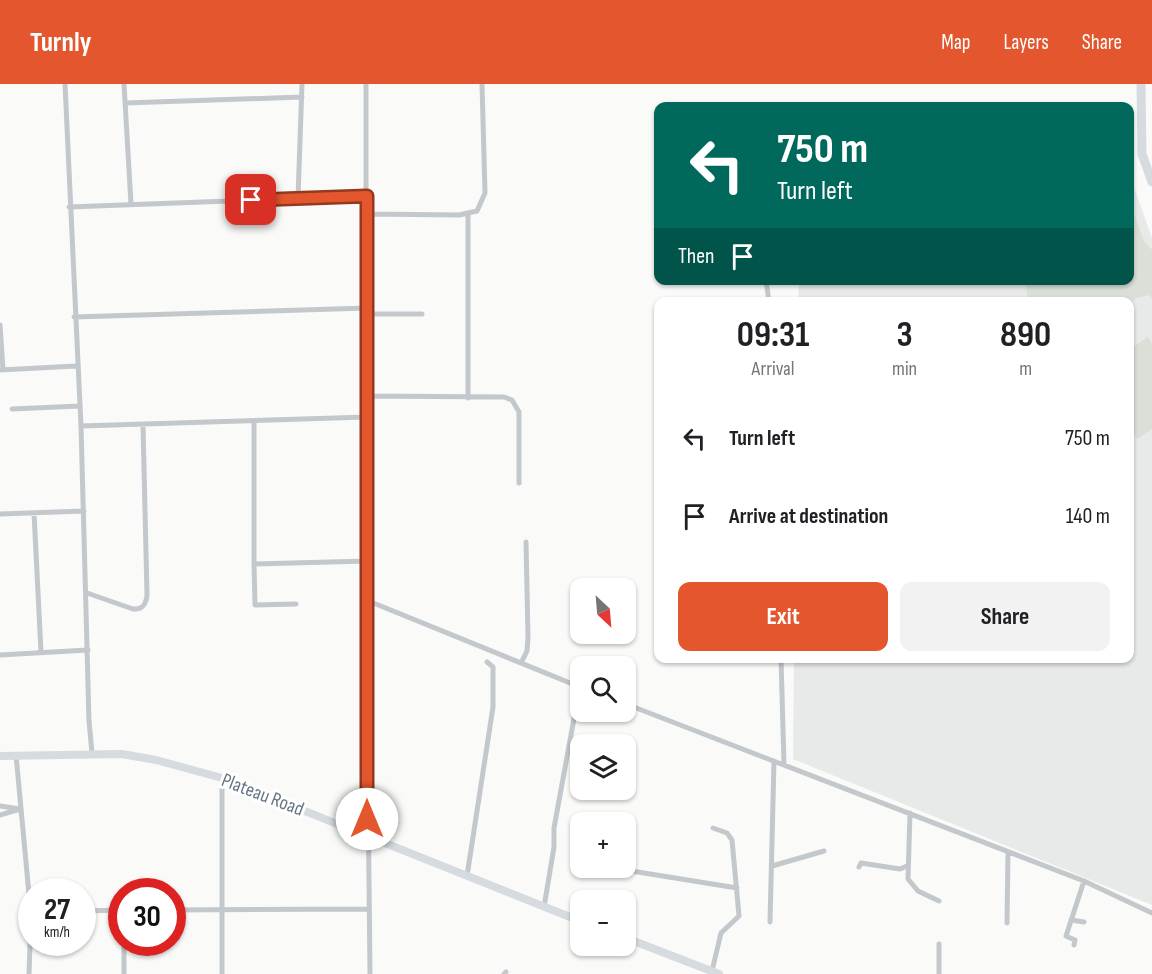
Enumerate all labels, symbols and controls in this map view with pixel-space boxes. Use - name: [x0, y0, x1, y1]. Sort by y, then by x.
- text: Turnly: [30, 26, 91, 59]
- text: Map: [941, 30, 970, 55]
- text: Layers: [1003, 30, 1049, 55]
- text: Share: [1082, 30, 1122, 55]
- text: 750 m: [777, 124, 868, 175]
- icon: left: [678, 126, 756, 204]
- pin: [225, 174, 276, 225]
- text: Turn left: [777, 175, 853, 207]
- icon: arrive: [234, 183, 267, 216]
- icon: arrive: [726, 240, 759, 273]
- text: Then: [678, 243, 714, 270]
- text: 09:31: [737, 314, 809, 357]
- text: 3: [897, 314, 913, 357]
- text: 890: [1000, 314, 1051, 357]
- text: Arrival: [752, 357, 795, 381]
- text: min: [892, 357, 917, 381]
- text: m: [1019, 357, 1032, 381]
- icon: left: [678, 422, 711, 455]
- text: Turn left: [729, 425, 795, 452]
- text: 750 m: [1065, 425, 1110, 452]
- icon: arrive: [678, 500, 711, 533]
- text: Arrive at destination: [729, 503, 888, 530]
- text: 140 m: [1066, 503, 1110, 530]
- north arrow: [570, 578, 636, 644]
- map controls: [570, 578, 636, 956]
- button: Exit: [678, 582, 888, 651]
- button: Share: [900, 582, 1110, 651]
- button: search: [570, 656, 636, 722]
- button: layers: [570, 734, 636, 800]
- street label: Plateau Road: [218, 768, 307, 822]
- position arrow: [335, 787, 399, 851]
- button: +: [570, 812, 636, 878]
- speed limit sign: 30: [108, 878, 186, 956]
- button: −: [570, 890, 636, 956]
- text: 27: [44, 892, 70, 928]
- text: km/h: [44, 923, 70, 942]

